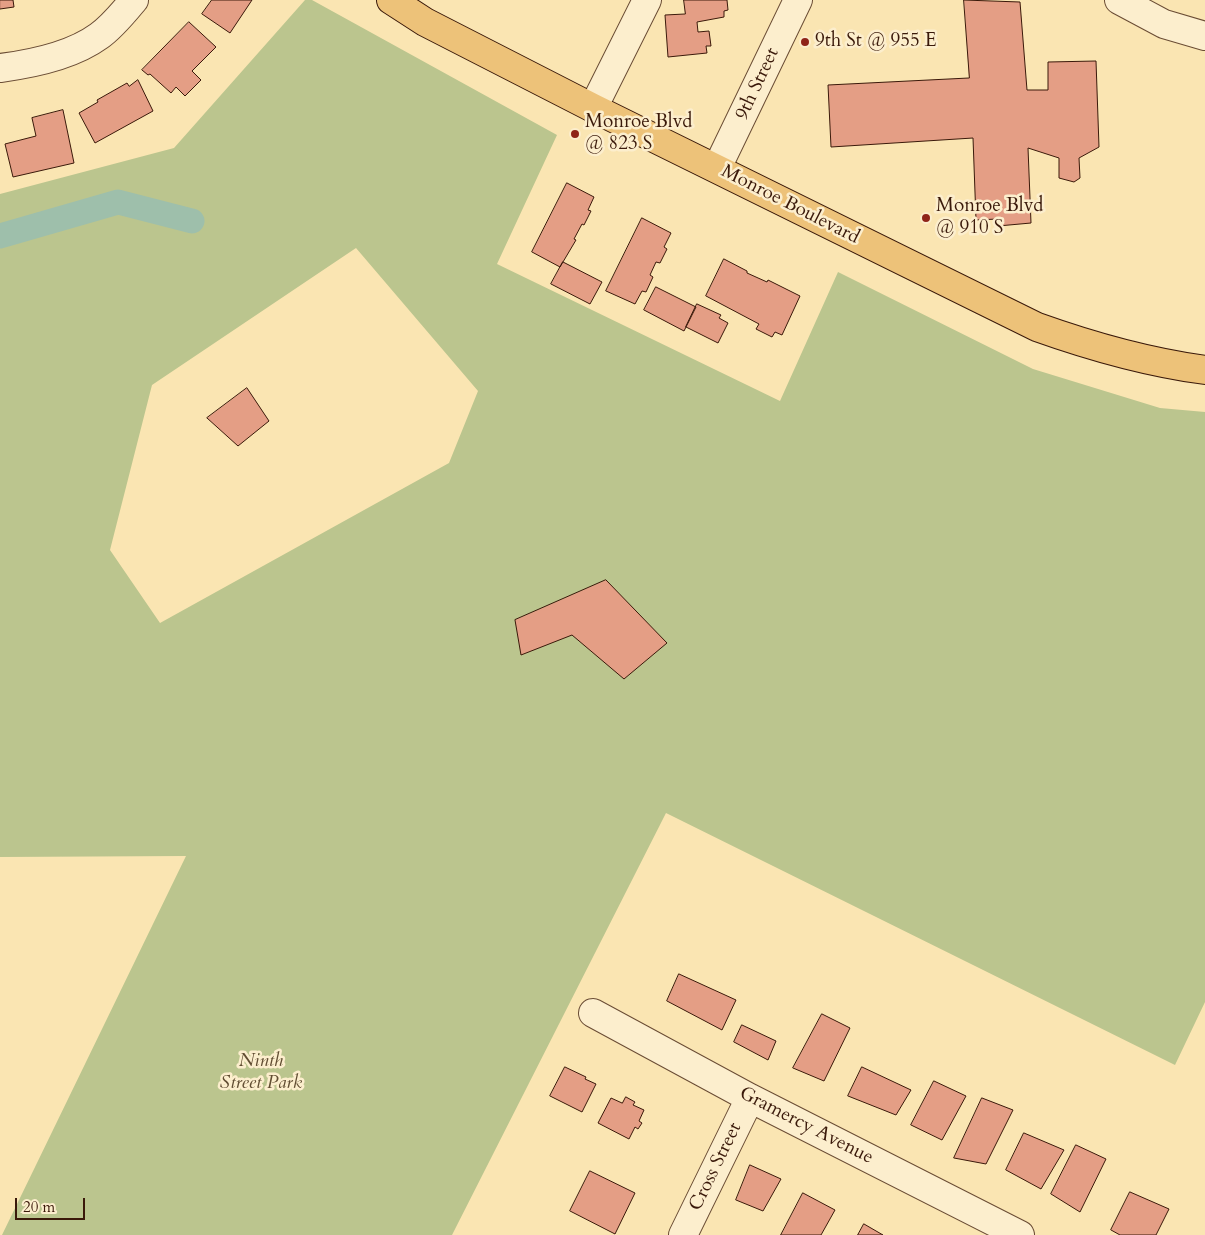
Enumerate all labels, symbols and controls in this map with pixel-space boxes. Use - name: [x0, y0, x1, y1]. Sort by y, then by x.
- place label: 9th St @ 955 E: [815, 31, 936, 53]
- marker: 9th St @ 955 E: [799, 36, 811, 48]
- street label: 9th Street: [731, 44, 785, 124]
- place label: Monroe Blvd @ 823 S: [585, 112, 692, 156]
- marker: Monroe Blvd @ 823 S: [569, 128, 581, 140]
- street label: Monroe Boulevard: [717, 160, 863, 250]
- place label: Monroe Blvd @ 910 S: [936, 196, 1043, 240]
- marker: Monroe Blvd @ 910 S: [920, 212, 932, 224]
- park label: Ninth Street Park: [220, 1051, 302, 1095]
- street label: Gramercy Avenue: [735, 1082, 877, 1170]
- street label: Cross Street: [685, 1119, 747, 1215]
- scale bar: [18, 1188, 88, 1220]
- text: 20 m: [23, 1197, 55, 1217]

